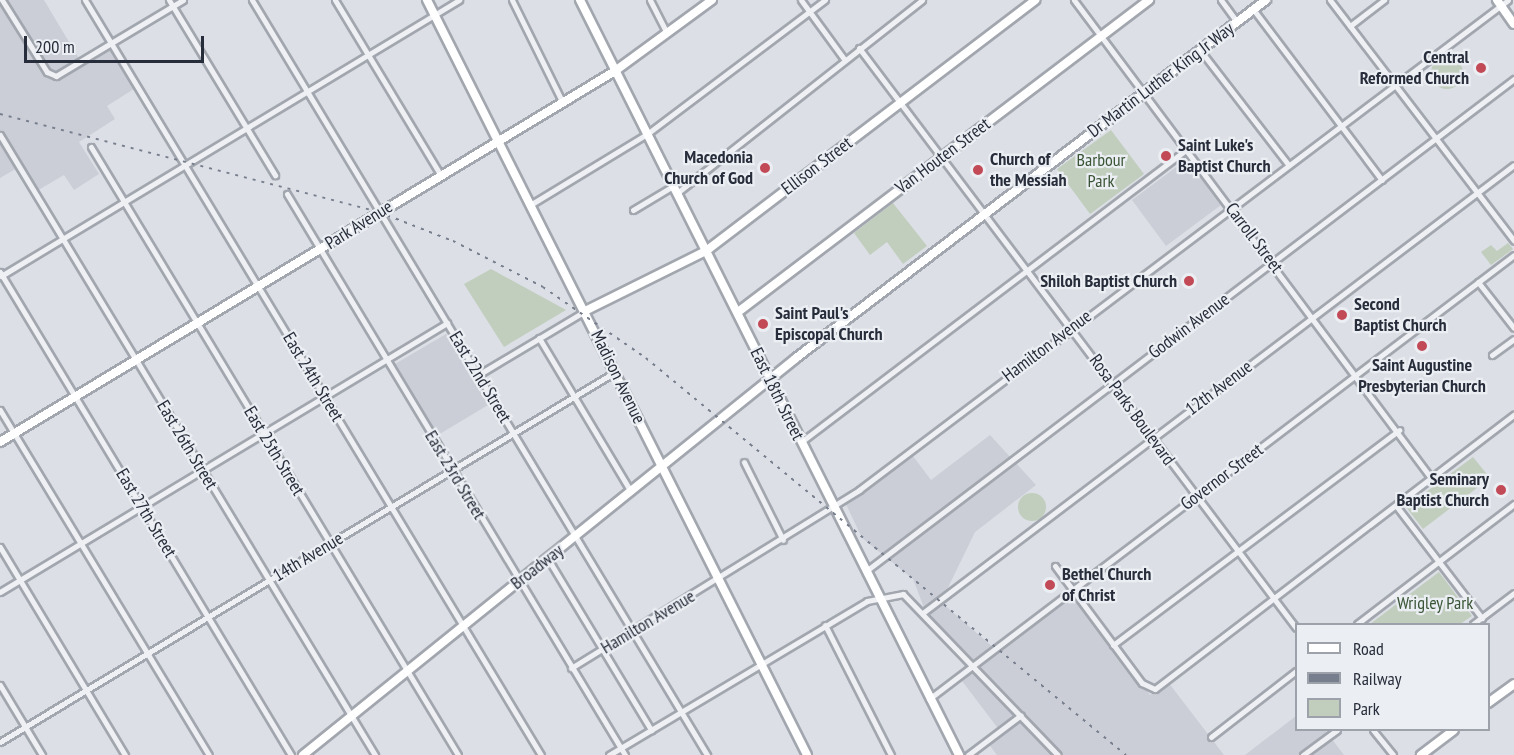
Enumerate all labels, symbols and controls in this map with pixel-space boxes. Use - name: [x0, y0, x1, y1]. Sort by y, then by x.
- street label: Dr Martin Luther King Jr Way: [1084, 18, 1238, 142]
- scale bar: [27, 24, 207, 62]
- text: 200 m: [35, 35, 75, 58]
- place label: Central Reformed Church: [1360, 47, 1469, 90]
- marker: Central Reformed Church: [1474, 61, 1488, 75]
- street label: Van Houten Street: [891, 113, 995, 199]
- street label: Ellison Street: [777, 132, 857, 200]
- place label: Saint Luke's Baptist Church: [1178, 135, 1271, 178]
- place label: Macedonia Church of God: [664, 147, 753, 190]
- place label: Church of the Messiah: [990, 149, 1067, 192]
- marker: Saint Luke's Baptist Church: [1159, 149, 1173, 163]
- park label: Barbour Park: [1077, 150, 1125, 192]
- marker: Macedonia Church of God: [758, 161, 772, 175]
- marker: Church of the Messiah: [971, 163, 985, 177]
- street label: Park Avenue: [321, 196, 397, 254]
- street label: Carroll Street: [1221, 199, 1287, 277]
- place label: Shiloh Baptist Church: [1040, 270, 1177, 292]
- marker: Shiloh Baptist Church: [1182, 274, 1196, 288]
- street label: Godwin Avenue: [1144, 288, 1234, 364]
- place label: Second Baptist Church: [1354, 294, 1447, 336]
- place label: Saint Paul's Episcopal Church: [775, 303, 883, 346]
- street label: Hamilton Avenue: [998, 305, 1096, 387]
- marker: Second Baptist Church: [1335, 308, 1349, 322]
- marker: Saint Paul's Episcopal Church: [756, 317, 770, 331]
- street label: East 22nd Street: [444, 327, 516, 427]
- street label: Madison Avenue: [586, 327, 650, 427]
- street label: East 24th Street: [278, 329, 348, 425]
- marker: Saint Augustine Presbyterian Church: [1415, 339, 1429, 353]
- street label: East 18th Street: [745, 344, 809, 444]
- street label: Rosa Parks Boulevard: [1085, 350, 1179, 470]
- place label: Saint Augustine Presbyterian Church: [1358, 355, 1486, 398]
- street label: 12th Avenue: [1181, 356, 1257, 420]
- street label: East 26th Street: [152, 397, 222, 493]
- street label: East 25th Street: [239, 403, 309, 499]
- street label: East 23rd Street: [420, 427, 490, 523]
- street label: Governor Street: [1177, 439, 1267, 515]
- street label: East 27th Street: [111, 465, 181, 561]
- place label: Seminary Baptist Church: [1396, 469, 1489, 512]
- marker: Seminary Baptist Church: [1494, 483, 1508, 497]
- street label: 14th Avenue: [269, 528, 347, 586]
- street label: Broadway: [506, 540, 568, 594]
- place label: Bethel Church of Christ: [1062, 564, 1152, 606]
- marker: Bethel Church of Christ: [1043, 578, 1057, 592]
- street label: Hamilton Avenue: [597, 585, 699, 659]
- park label: Wrigley Park: [1397, 592, 1473, 614]
- legend: [1295, 623, 1490, 731]
- text: Road: [1353, 637, 1384, 660]
- text: Railway: [1353, 667, 1402, 690]
- text: Park: [1353, 697, 1380, 720]

